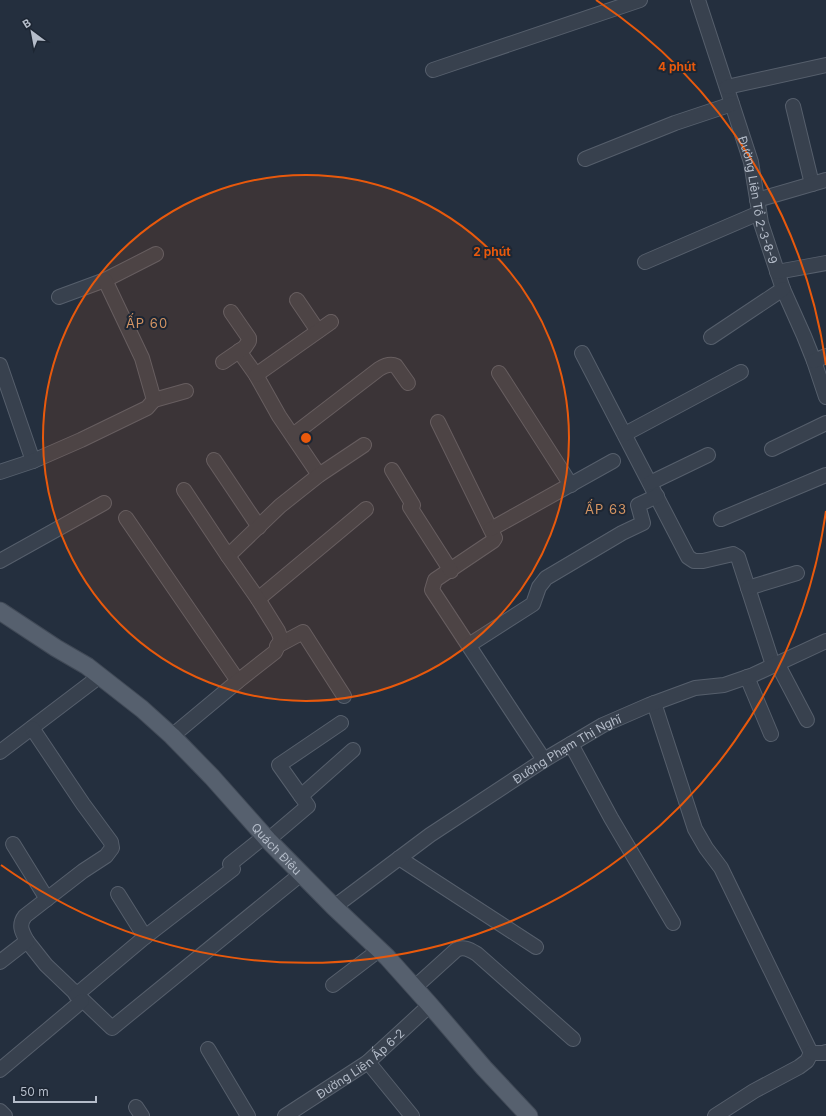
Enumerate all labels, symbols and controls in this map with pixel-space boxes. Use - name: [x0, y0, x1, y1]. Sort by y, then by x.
- north arrow: [12, 12, 52, 52]
- text: B: [20, 16, 33, 31]
- text: 4 phút: [658, 59, 697, 74]
- street label: Đường Liên Tổ 2-3-8-9: [735, 134, 782, 266]
- text: 2 phút: [473, 244, 511, 259]
- district label: ẤP 60: [126, 313, 168, 331]
- centre of rings: [299, 431, 313, 445]
- district label: ẤP 63: [585, 499, 627, 517]
- street label: Đường Phạm Thị Nghĩ: [510, 710, 624, 786]
- street label: Quách Điêu: [249, 820, 305, 878]
- street label: Đường Liên Ấp 6-2: [313, 1025, 407, 1101]
- scale bar: [14, 1078, 96, 1104]
- text: 50 m: [20, 1084, 49, 1099]

